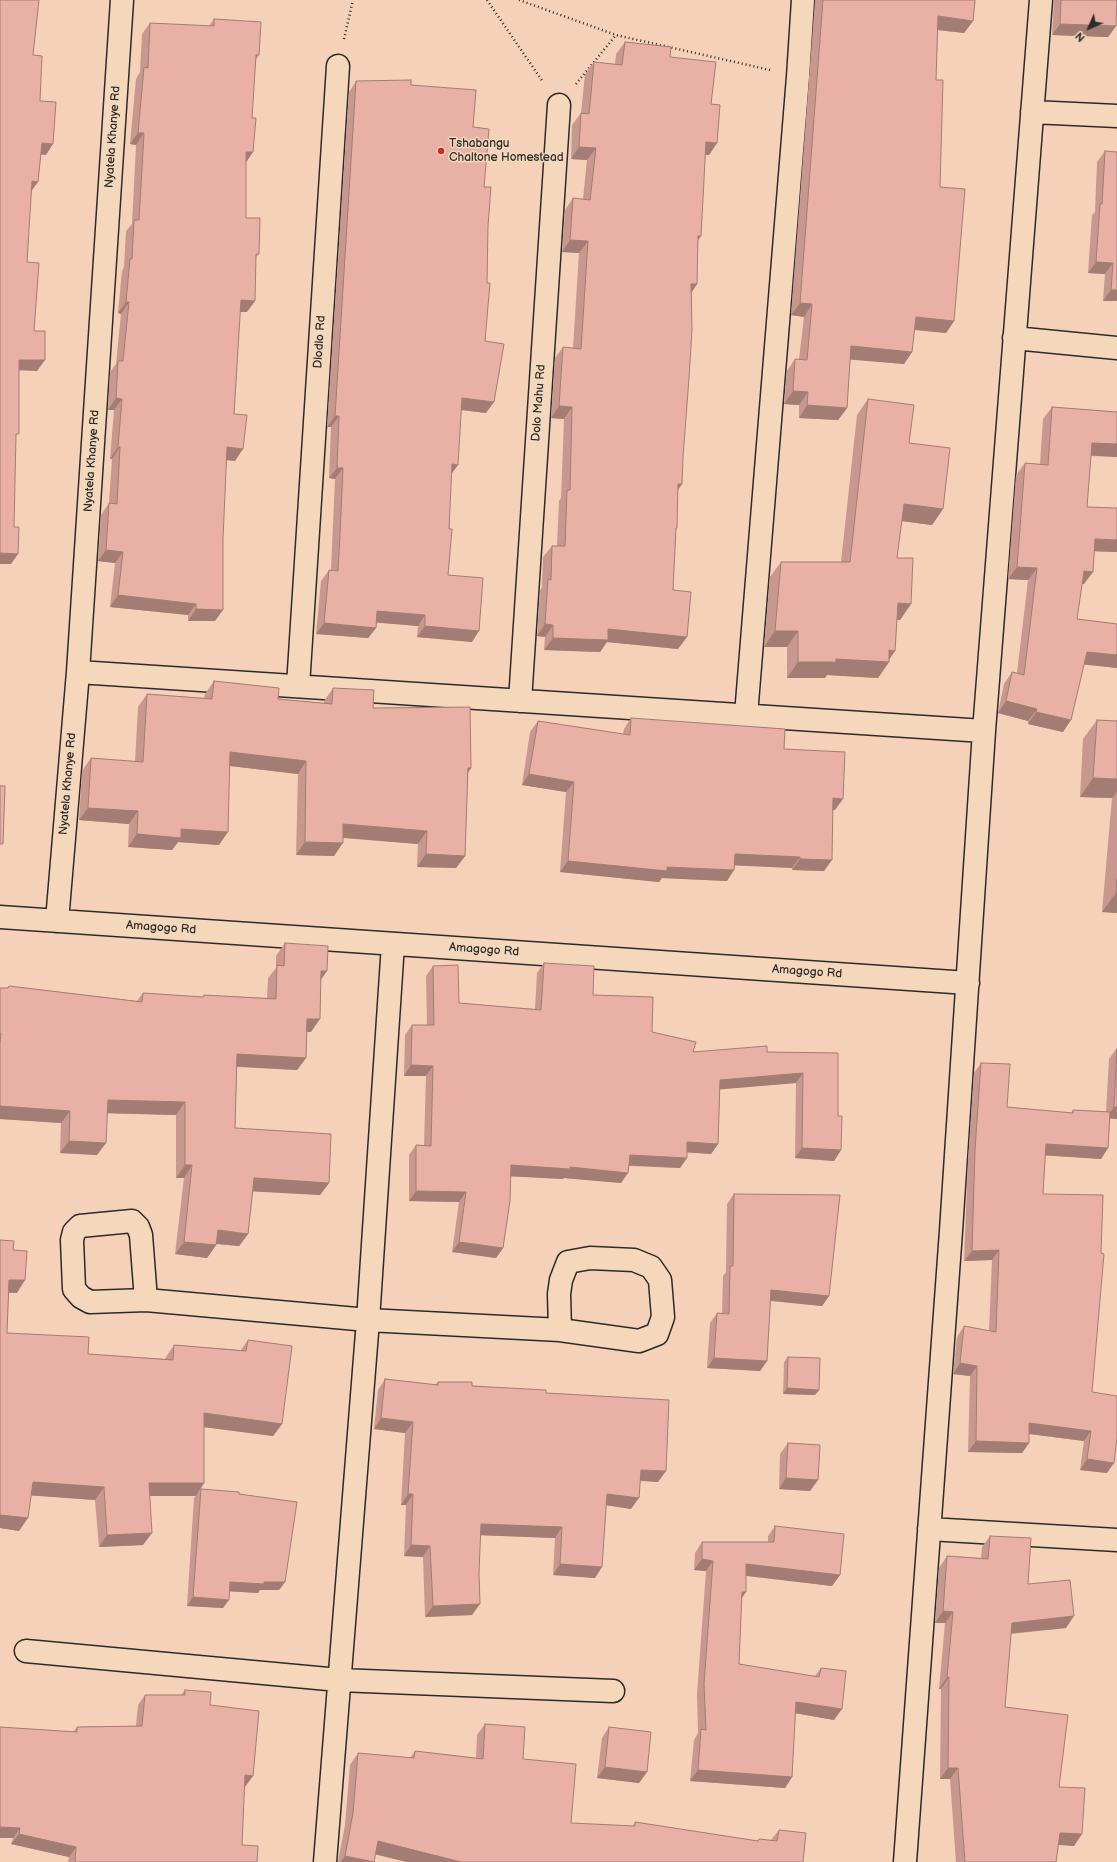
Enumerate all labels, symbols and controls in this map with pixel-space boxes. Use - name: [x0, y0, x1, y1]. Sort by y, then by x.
- north arrow: [1069, 8, 1109, 48]
- text: N: [1073, 29, 1088, 44]
- street label: Nyatela Khanye Rd: [102, 85, 124, 189]
- place label: Tshabangu Chaltone Homestead: [449, 137, 564, 165]
- marker: Tshabangu Chaltone Homestead: [436, 146, 446, 156]
- street label: Dlodlo Rd: [311, 315, 329, 369]
- street label: Dolo Mahu Rd: [529, 364, 549, 442]
- street label: Nyatela Khanye Rd: [81, 409, 103, 513]
- street label: Nyatela Khanye Rd: [56, 732, 80, 836]
- street label: Amagogo Rd: [125, 918, 197, 938]
- street label: Amagogo Rd: [448, 940, 520, 960]
- street label: Amagogo Rd: [771, 962, 843, 982]

